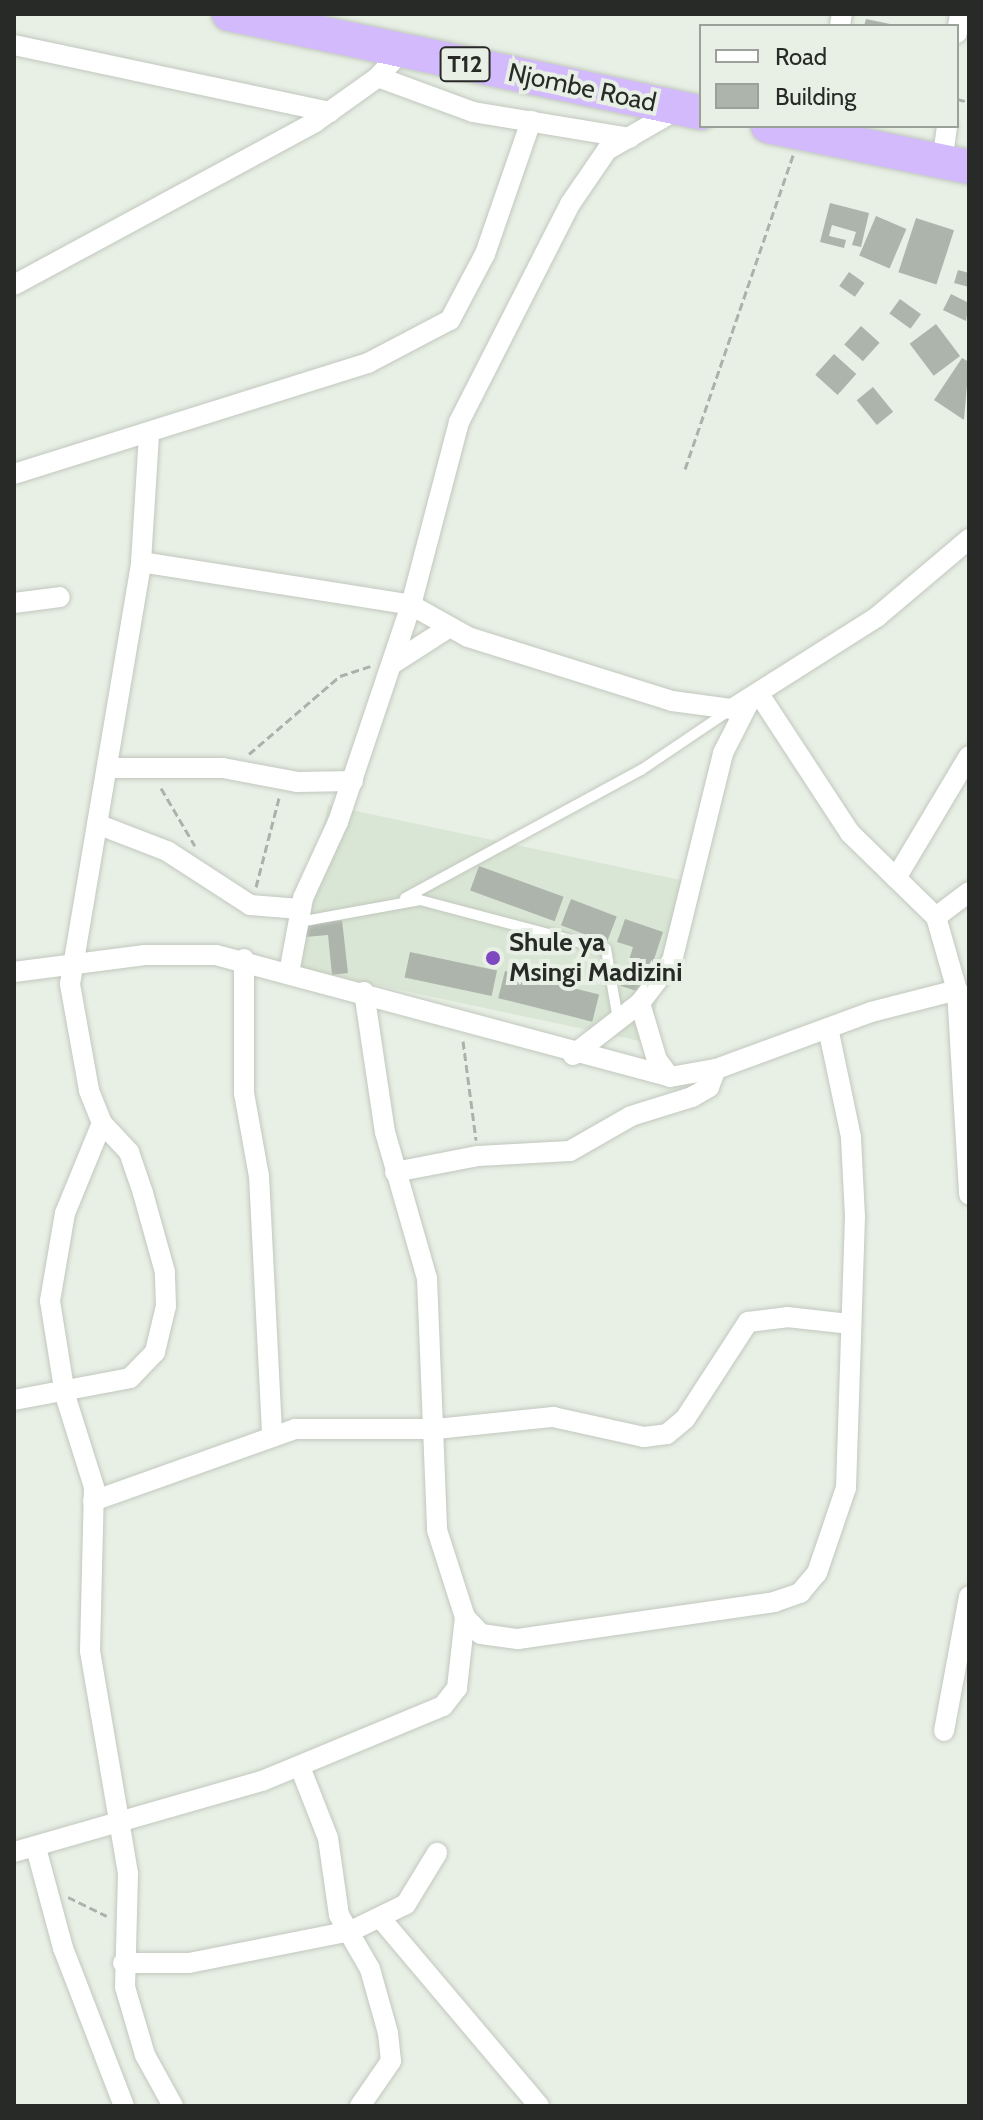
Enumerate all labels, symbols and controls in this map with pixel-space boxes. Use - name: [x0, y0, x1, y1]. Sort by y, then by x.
- legend: [699, 24, 959, 128]
- text: Road: [775, 42, 827, 71]
- road number: T12: [439, 44, 491, 84]
- street label: Njombe Road: [505, 57, 659, 119]
- text: Building: [775, 82, 856, 111]
- place label: Shule ya Msingi Madizini: [509, 927, 682, 988]
- marker: Shule ya Msingi Madizini: [484, 949, 502, 967]

